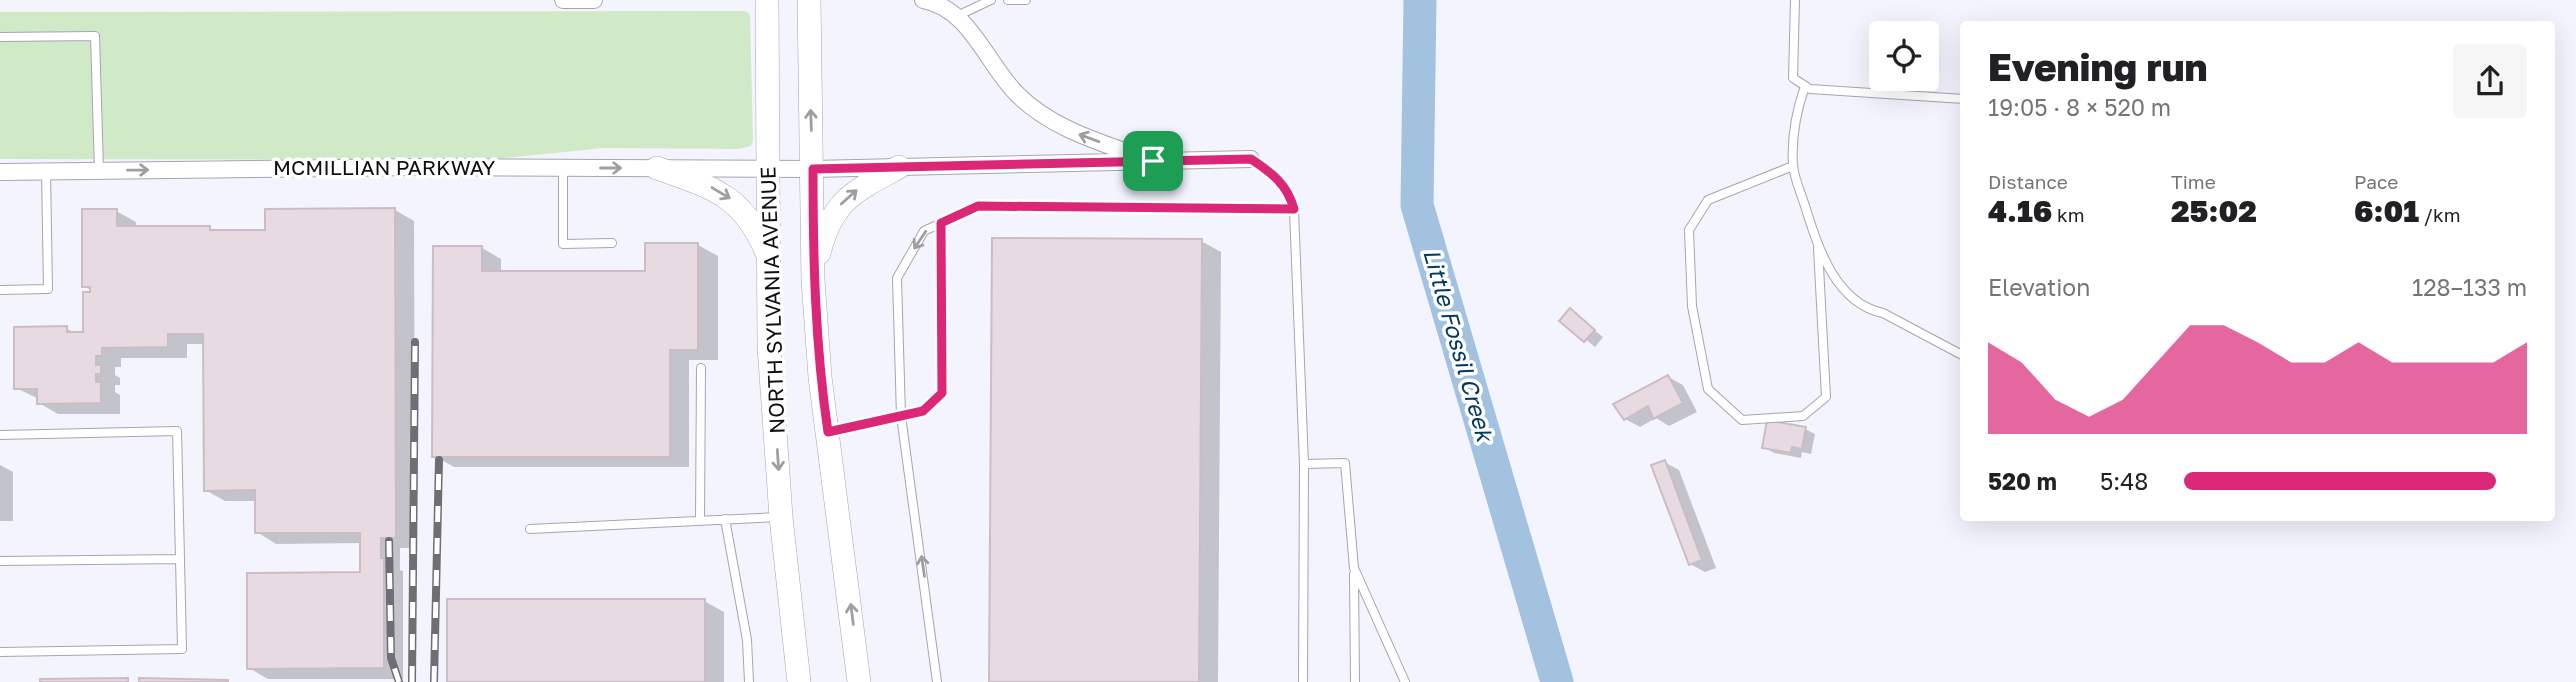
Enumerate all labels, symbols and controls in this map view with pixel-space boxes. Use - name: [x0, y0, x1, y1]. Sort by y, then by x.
- map controls: [1869, 21, 1939, 91]
- button: locate: [1869, 21, 1939, 91]
- text: Evening run: [1988, 44, 2207, 89]
- button: share: [2453, 44, 2527, 118]
- text: 19:05 · 8 × 520 m: [1988, 93, 2171, 121]
- one-way arrow: [805, 108, 818, 131]
- one-way arrow: [1078, 131, 1100, 143]
- pin: [1123, 131, 1183, 191]
- icon: arrive: [1134, 142, 1172, 180]
- street label: MCMILLIAN PARKWAY: [273, 154, 496, 180]
- one-way arrow: [599, 161, 622, 175]
- one-way arrow: [127, 163, 150, 177]
- street label: NORTH SYLVANIA AVENUE: [754, 166, 790, 434]
- text: Distance: [1988, 170, 2068, 193]
- text: Time: [2171, 170, 2216, 193]
- text: Pace: [2354, 170, 2398, 193]
- one-way arrow: [710, 186, 730, 200]
- one-way arrow: [840, 189, 858, 206]
- text: 4.16: [1988, 193, 2052, 229]
- text: 25:02: [2171, 193, 2257, 229]
- text: 6:01: [2354, 193, 2419, 229]
- text: km: [2052, 203, 2085, 226]
- text: /km: [2419, 203, 2460, 226]
- one-way arrow: [913, 230, 927, 249]
- water label: Little Fossil Creek: [1418, 245, 1500, 446]
- text: Elevation: [1988, 273, 2090, 301]
- text: 128–133 m: [2412, 273, 2527, 301]
- one-way arrow: [771, 448, 784, 471]
- text: 520 m: [1988, 467, 2057, 495]
- text: 5:48: [2100, 467, 2148, 495]
- one-way arrow: [917, 555, 930, 577]
- one-way arrow: [846, 603, 859, 626]

